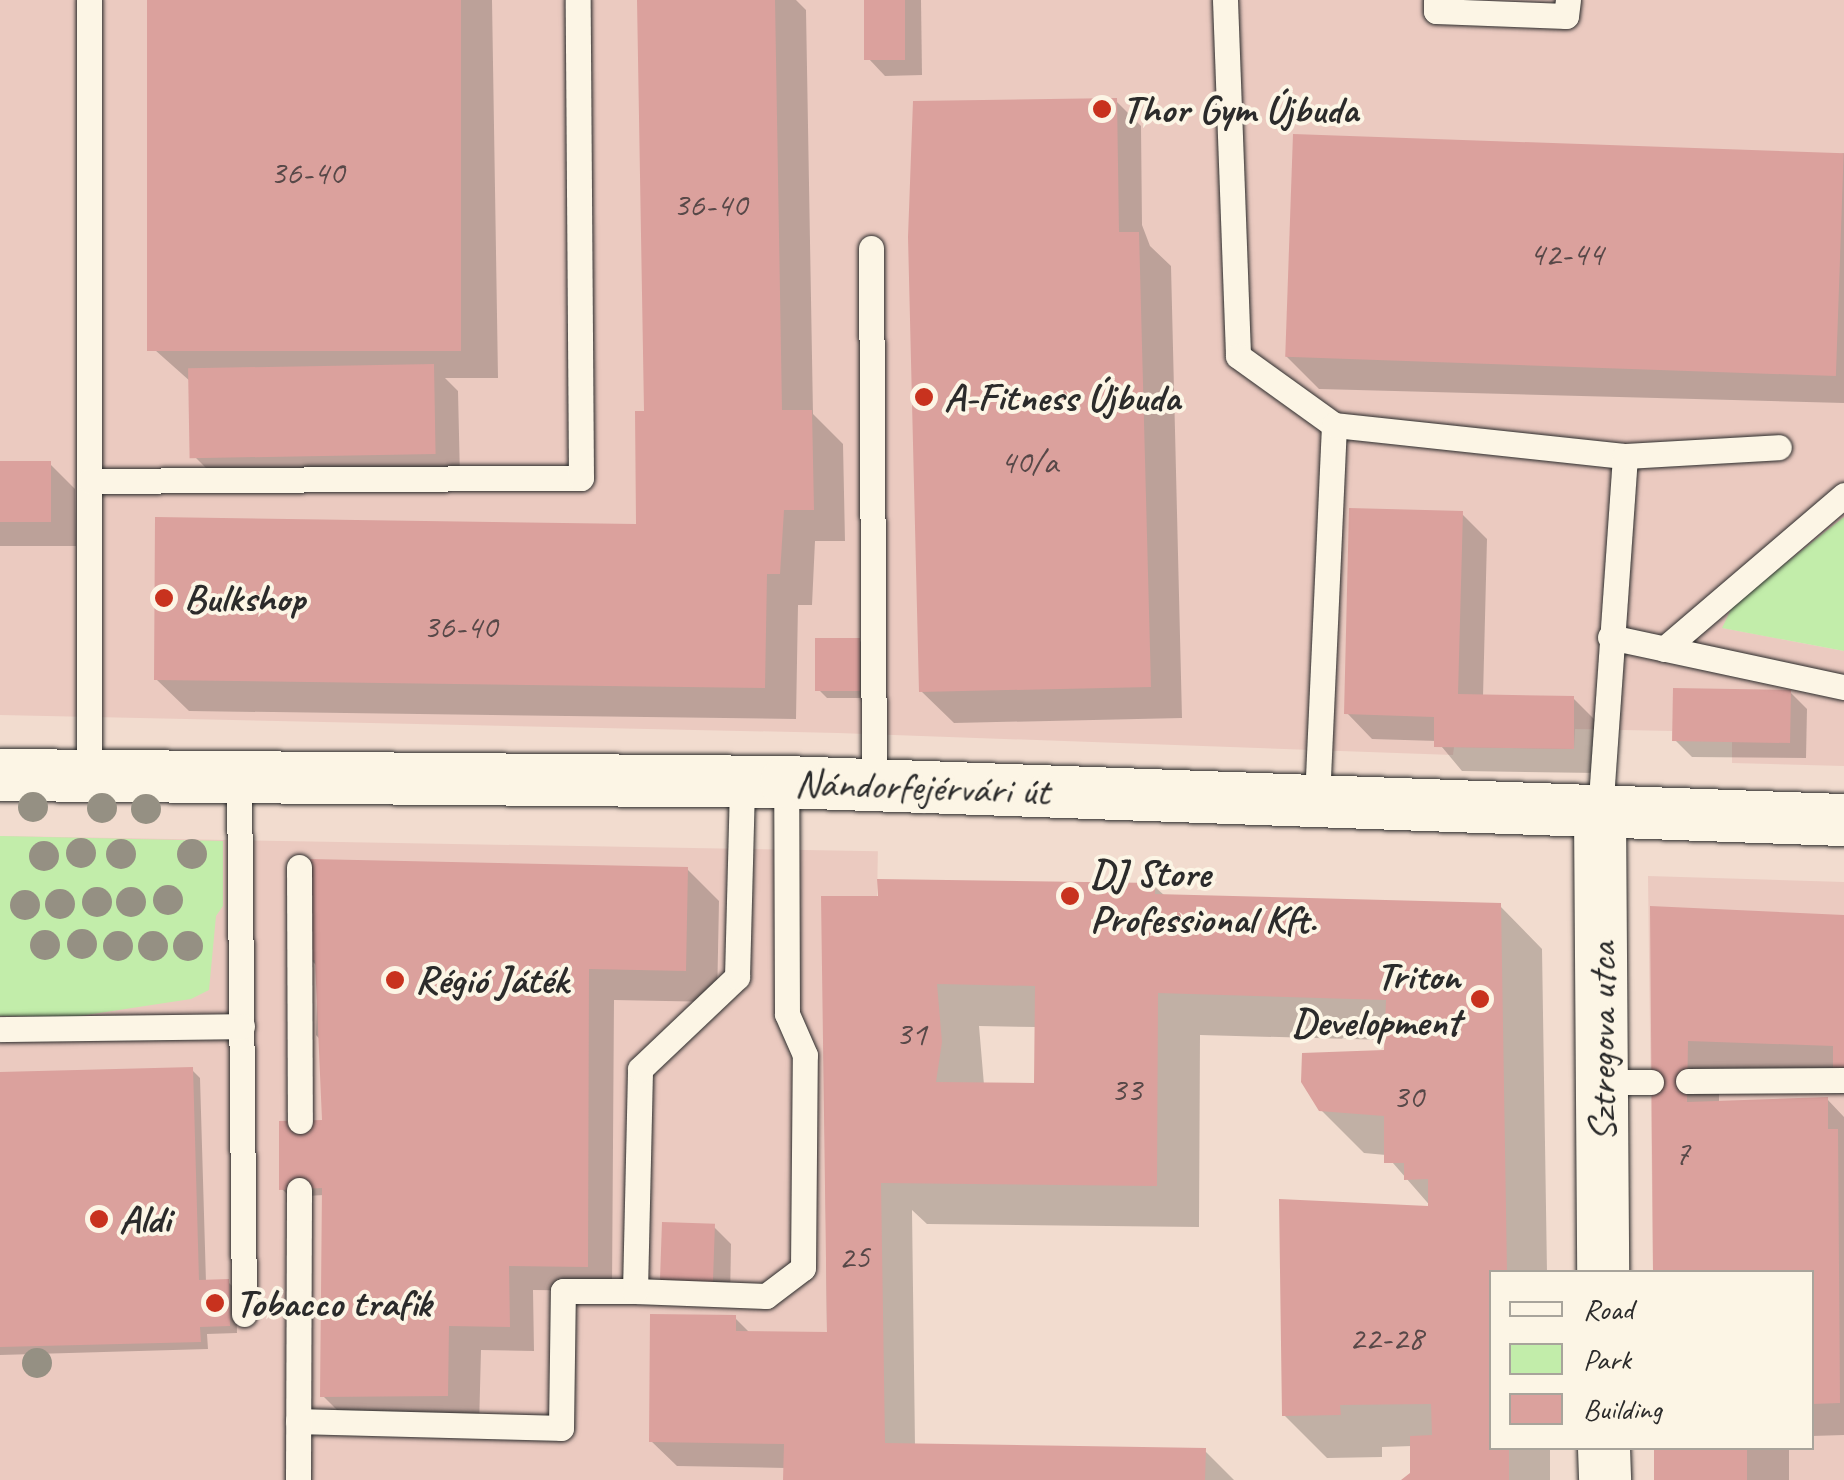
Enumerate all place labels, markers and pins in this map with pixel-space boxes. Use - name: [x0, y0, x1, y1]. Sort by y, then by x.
- place label: Thor Gym Újbuda: [1122, 85, 1359, 133]
- marker: Thor Gym Újbuda: [1091, 98, 1113, 120]
- place label: A-Fitness Újbuda: [944, 373, 1180, 421]
- marker: A-Fitness Újbuda: [913, 386, 935, 408]
- place label: Bulkshop: [184, 574, 305, 622]
- marker: Bulkshop: [153, 587, 175, 609]
- place label: DJ Store Professional Kft.: [1090, 849, 1316, 943]
- marker: DJ Store Professional Kft.: [1059, 885, 1081, 907]
- place label: Triton Development: [1292, 952, 1460, 1046]
- place label: Régió Játék: [415, 956, 568, 1004]
- marker: Régió Játék: [384, 969, 406, 991]
- marker: Triton Development: [1469, 988, 1491, 1010]
- place label: Aldi: [119, 1195, 170, 1243]
- marker: Aldi: [88, 1208, 110, 1230]
- place label: Tobacco trafik: [235, 1279, 431, 1327]
- marker: Tobacco trafik: [204, 1292, 226, 1314]

